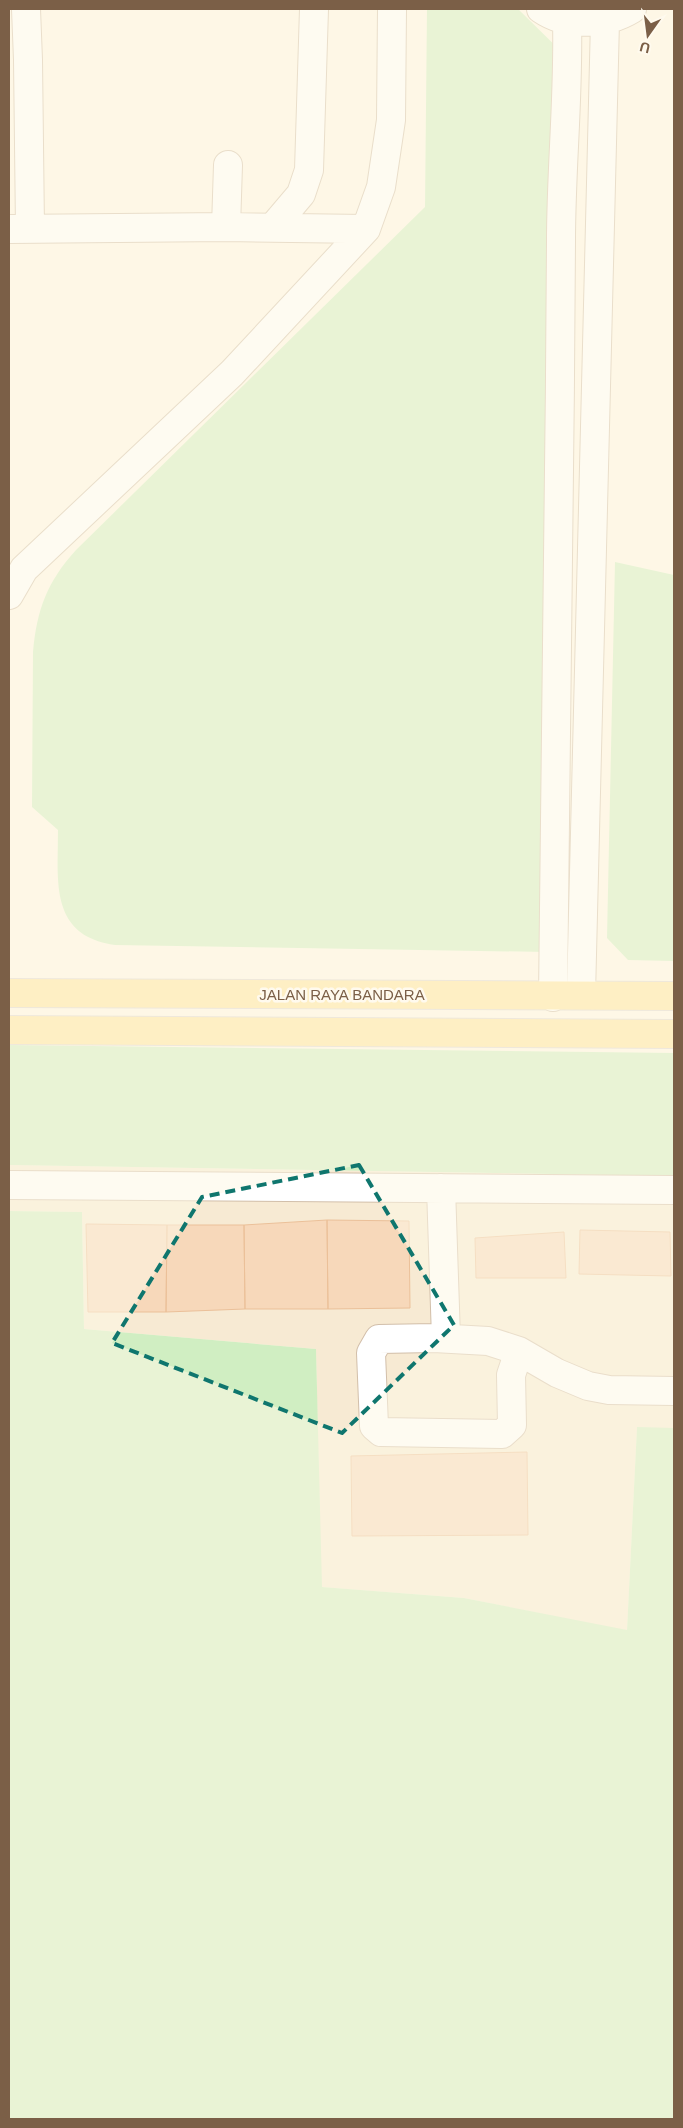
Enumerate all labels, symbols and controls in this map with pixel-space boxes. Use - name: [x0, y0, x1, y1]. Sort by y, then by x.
- north arrow: [623, 10, 673, 60]
- text: U: [638, 39, 652, 57]
- street label: JALAN RAYA BANDARA: [259, 986, 425, 1003]

